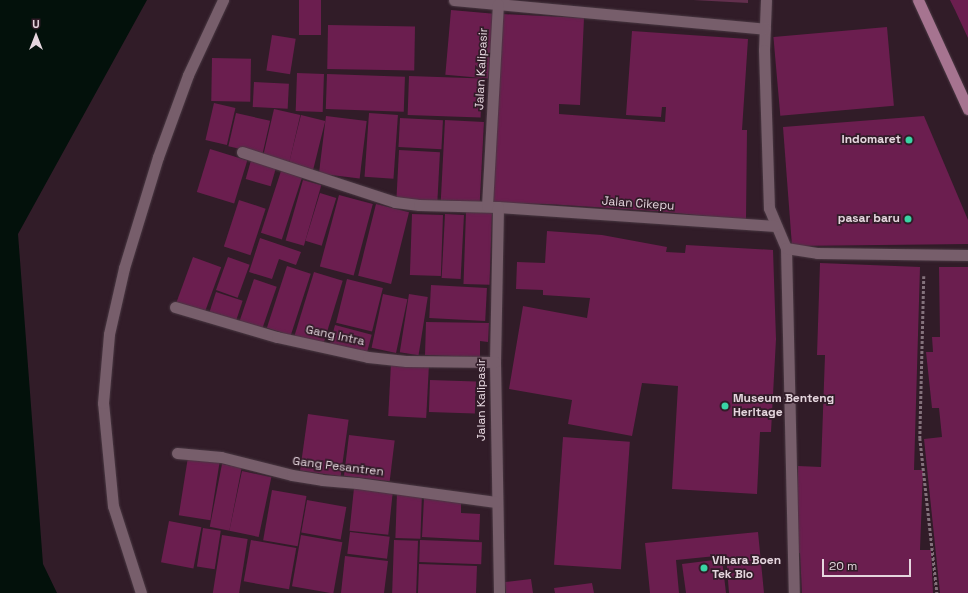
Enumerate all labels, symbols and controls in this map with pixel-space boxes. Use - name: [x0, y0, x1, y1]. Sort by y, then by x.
- north arrow: [16, 16, 56, 56]
- text: U: [32, 17, 40, 31]
- street label: Jalan Kalipasir: [473, 27, 491, 111]
- place label: Indomaret: [842, 133, 901, 147]
- marker: Indomaret: [904, 135, 914, 145]
- street label: Jalan Cikepu: [601, 194, 675, 214]
- place label: pasar baru: [838, 212, 900, 226]
- marker: pasar baru: [903, 214, 913, 224]
- street label: Gang Intra: [304, 323, 366, 349]
- street label: Jalan Kalipasir: [475, 359, 489, 441]
- place label: Museum Benteng Heritage: [733, 392, 834, 420]
- marker: Museum Benteng Heritage: [720, 401, 730, 411]
- street label: Gang Pesantren: [292, 454, 384, 480]
- scale bar: [824, 551, 913, 577]
- place label: Vihara Boen Tek Bio: [712, 554, 781, 582]
- text: 20 m: [829, 558, 857, 574]
- marker: Vihara Boen Tek Bio: [699, 563, 709, 573]

